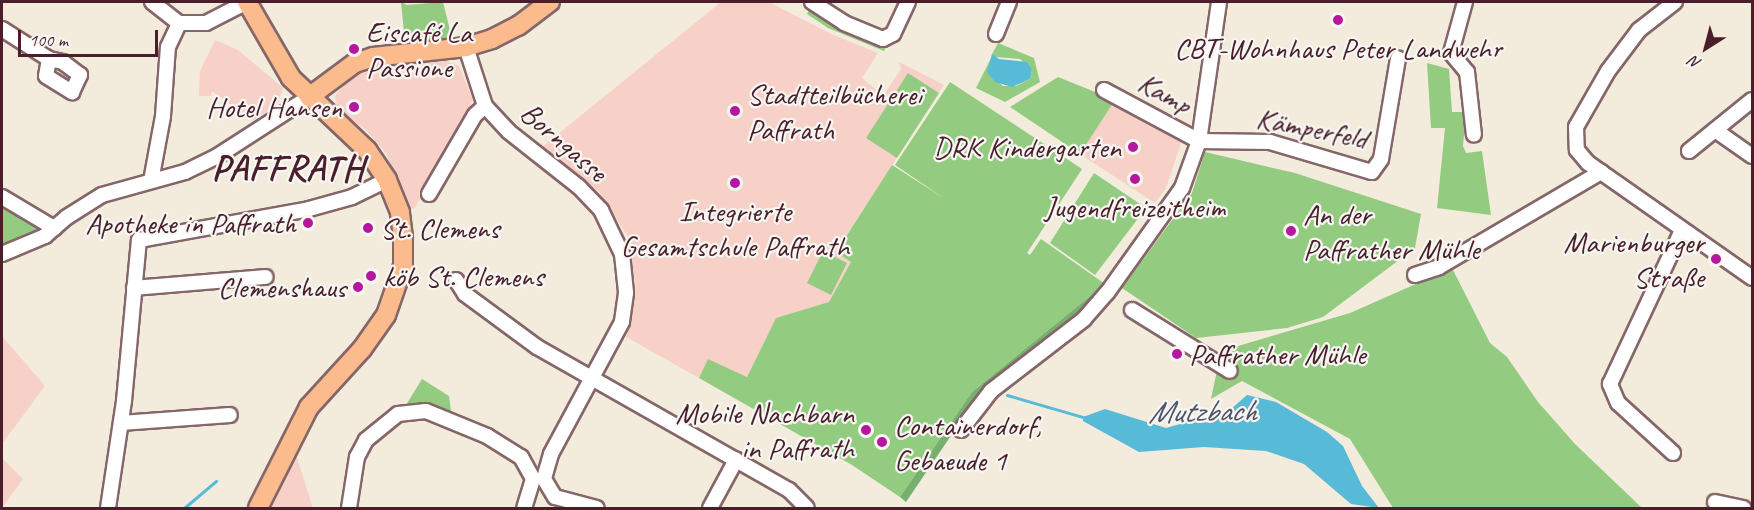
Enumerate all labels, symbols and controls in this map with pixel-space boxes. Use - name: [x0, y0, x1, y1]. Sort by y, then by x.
- marker: CBT-Wohnhaus Peter Landwehr: [1331, 13, 1345, 27]
- place label: Eiscafé La Passione: [366, 14, 472, 84]
- scale bar: [21, 18, 160, 56]
- north arrow: [1676, 18, 1736, 78]
- text: 100 m: [29, 29, 68, 51]
- place label: CBT-Wohnhaus Peter Landwehr: [1174, 30, 1502, 66]
- marker: Eiscafé La Passione: [347, 42, 361, 56]
- text: N: [1686, 52, 1705, 74]
- street label: Kamp: [1132, 64, 1198, 122]
- place label: Stadtteilbücherei Paffrath: [747, 76, 922, 146]
- place label: Hotel Hansen: [206, 89, 342, 125]
- street label: Borngasse: [513, 95, 615, 189]
- marker: Hotel Hansen: [347, 100, 361, 114]
- street label: Kämperfeld: [1254, 100, 1370, 156]
- marker: Stadtteilbücherei Paffrath: [728, 104, 742, 118]
- place label: DRK Kindergarten: [933, 129, 1121, 165]
- marker: DRK Kindergarten: [1126, 140, 1140, 154]
- district label: PAFFRATH: [211, 147, 365, 191]
- marker: Jugendfreizeitheim: [1128, 172, 1142, 186]
- marker: Integrierte Gesamtschule Paffrath: [728, 176, 742, 190]
- place label: Jugendfreizeitheim: [1045, 189, 1225, 225]
- place label: Integrierte Gesamtschule Paffrath: [620, 193, 850, 264]
- place label: An der Paffrather Mühle: [1303, 196, 1479, 266]
- place label: Apotheke in Paffrath: [84, 205, 296, 241]
- place label: St. Clemens: [380, 210, 499, 246]
- marker: Apotheke in Paffrath: [301, 216, 315, 230]
- marker: St. Clemens: [361, 221, 375, 235]
- marker: An der Paffrather Mühle: [1284, 224, 1298, 238]
- place label: Marienburger Straße: [1563, 224, 1704, 294]
- marker: Marienburger Straße: [1709, 252, 1723, 266]
- place label: köb St. Clemens: [383, 258, 544, 294]
- place label: Clemenshaus: [218, 269, 346, 305]
- marker: köb St. Clemens: [364, 269, 378, 283]
- marker: Clemenshaus: [351, 280, 365, 294]
- place label: Paffrather Mühle: [1189, 336, 1365, 372]
- marker: Paffrather Mühle: [1170, 347, 1184, 361]
- water label: Mutzbach: [1148, 392, 1256, 432]
- place label: Mobile Nachbarn in Paffrath: [676, 395, 854, 466]
- place label: Containerdorf, Gebaeude 1: [894, 407, 1042, 478]
- marker: Mobile Nachbarn in Paffrath: [859, 423, 873, 437]
- marker: Containerdorf, Gebaeude 1: [875, 435, 889, 449]

